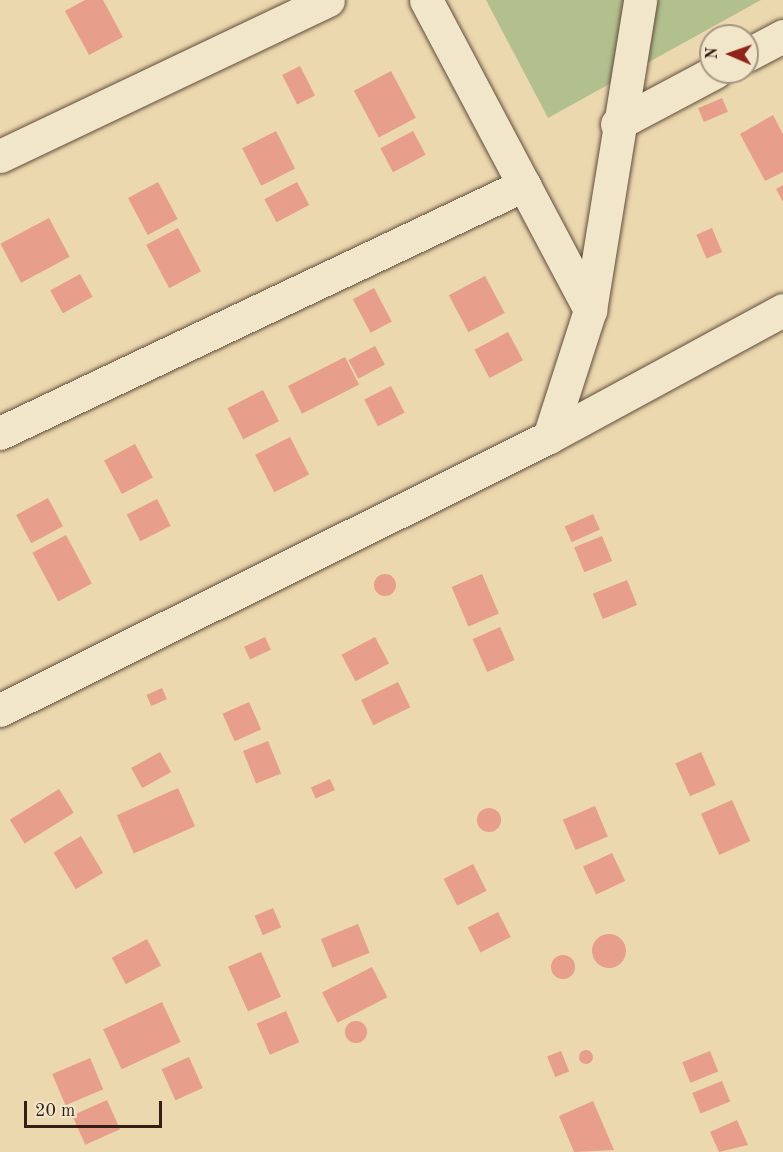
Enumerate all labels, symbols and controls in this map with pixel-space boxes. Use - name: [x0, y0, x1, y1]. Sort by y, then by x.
- north arrow: [699, 24, 759, 84]
- text: N: [705, 47, 721, 60]
- scale bar: [27, 1089, 165, 1127]
- text: 20 m: [35, 1102, 75, 1120]

